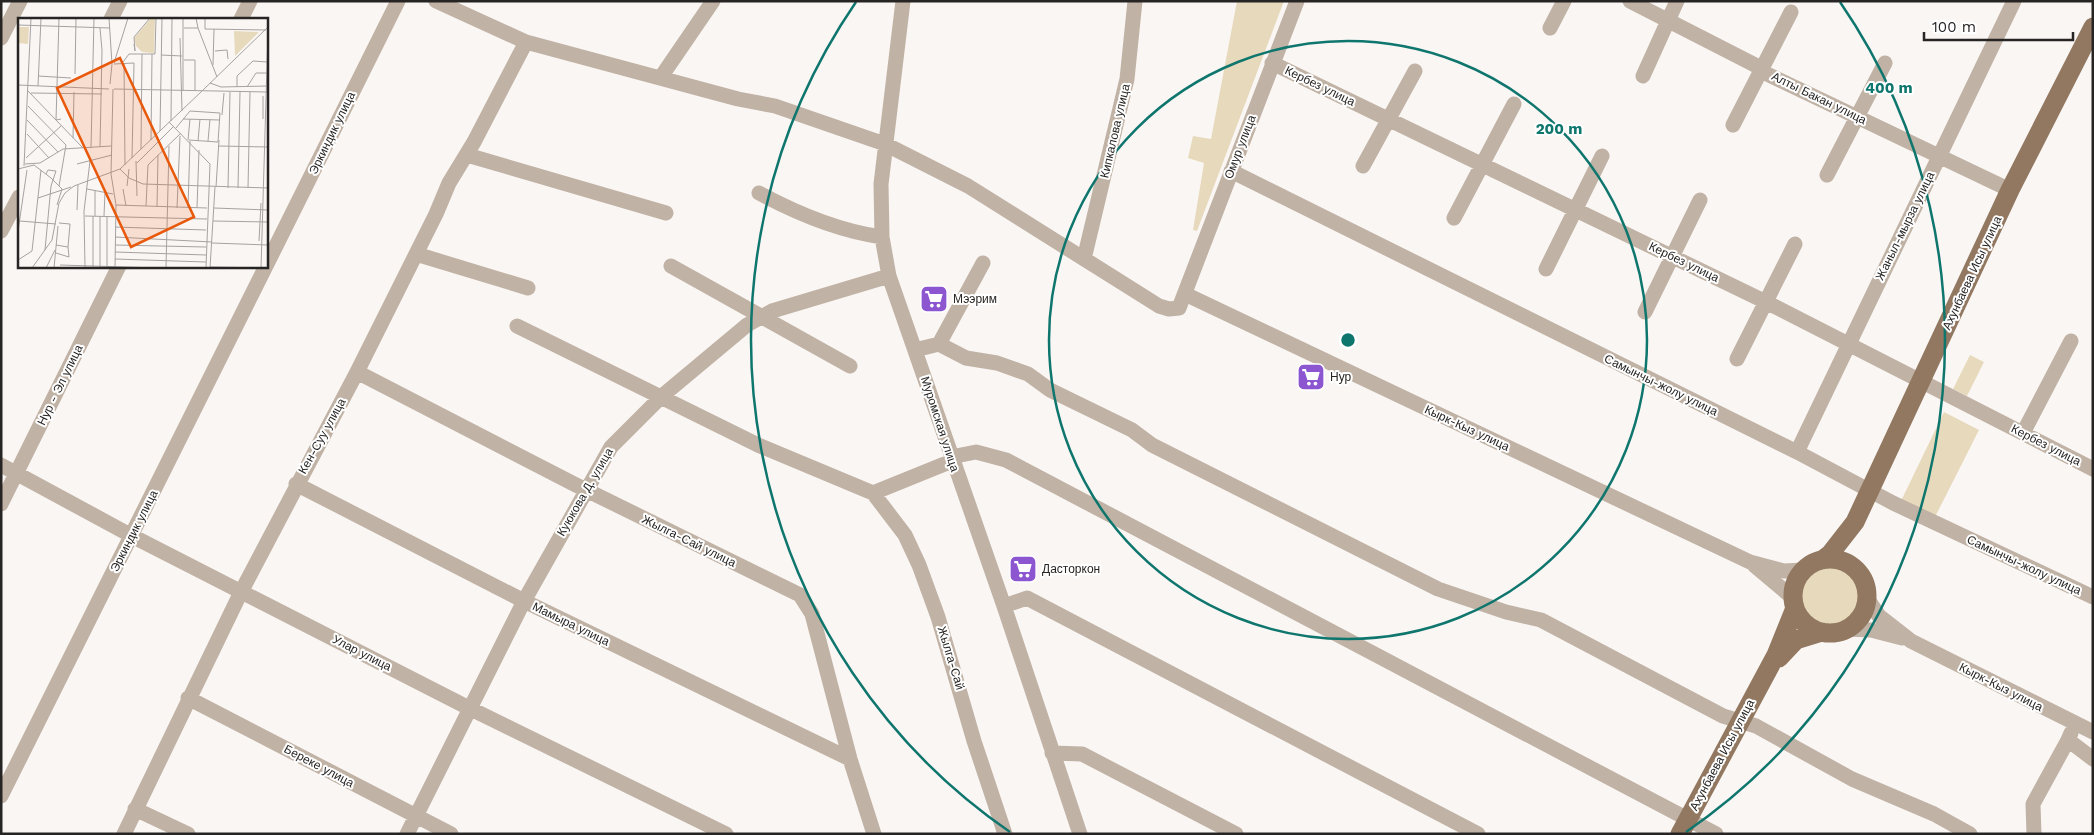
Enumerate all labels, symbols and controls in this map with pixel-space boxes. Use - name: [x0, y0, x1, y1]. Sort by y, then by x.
- scale bar: [1924, 10, 2073, 42]
- inset map: [18, 18, 268, 268]
- text: 100 m: [1932, 18, 1976, 36]
- street label: Кербез улица: [1283, 63, 1358, 109]
- street label: Алты Бакан улица: [1769, 69, 1869, 127]
- text: 400 m: [1865, 79, 1913, 97]
- street label: Кипкалова улица: [1097, 82, 1133, 179]
- street label: Эркиндик улица: [306, 89, 358, 176]
- street label: Омур улица: [1221, 113, 1259, 181]
- text: 200 m: [1536, 120, 1582, 138]
- street label: Жаныл-мырза улица: [1873, 169, 1938, 283]
- street label: Ахунбаева Исы улица: [1939, 214, 2005, 332]
- street label: Кербез улица: [1647, 239, 1722, 285]
- supermarket icon: Мээрим: [919, 284, 949, 314]
- place label: Мээрим: [953, 292, 997, 306]
- centre of rings: [1339, 331, 1357, 349]
- street label: Нур - Эл улица: [34, 342, 86, 428]
- street label: Самынчы-жолу улица: [1602, 351, 1720, 419]
- supermarket icon: Нур: [1296, 362, 1326, 392]
- place label: Нур: [1330, 370, 1352, 384]
- street label: Муромская улица: [918, 375, 962, 474]
- street label: Кен-Суу улица: [295, 396, 349, 476]
- street label: Кырк-Кыз улица: [1422, 402, 1512, 454]
- street label: Кербез улица: [2009, 421, 2083, 469]
- street label: Куюкова Д. улица: [554, 445, 616, 539]
- street label: Эркиндик улица: [107, 487, 161, 574]
- street label: Жылга-Сай улица: [640, 512, 739, 570]
- street label: Самынчы-жолу улица: [1965, 532, 2084, 598]
- supermarket icon: Дасторкон: [1008, 554, 1038, 584]
- place label: Дасторкон: [1042, 562, 1100, 576]
- street label: Мамыра улица: [530, 599, 612, 649]
- street label: Жылга-Сай: [935, 624, 967, 692]
- street label: Улар улица: [330, 632, 394, 674]
- street label: Кырк-Кыз улица: [1957, 660, 2045, 714]
- street label: Ахунбаева Исы улица: [1687, 697, 1757, 813]
- street label: Береке улица: [282, 742, 357, 790]

